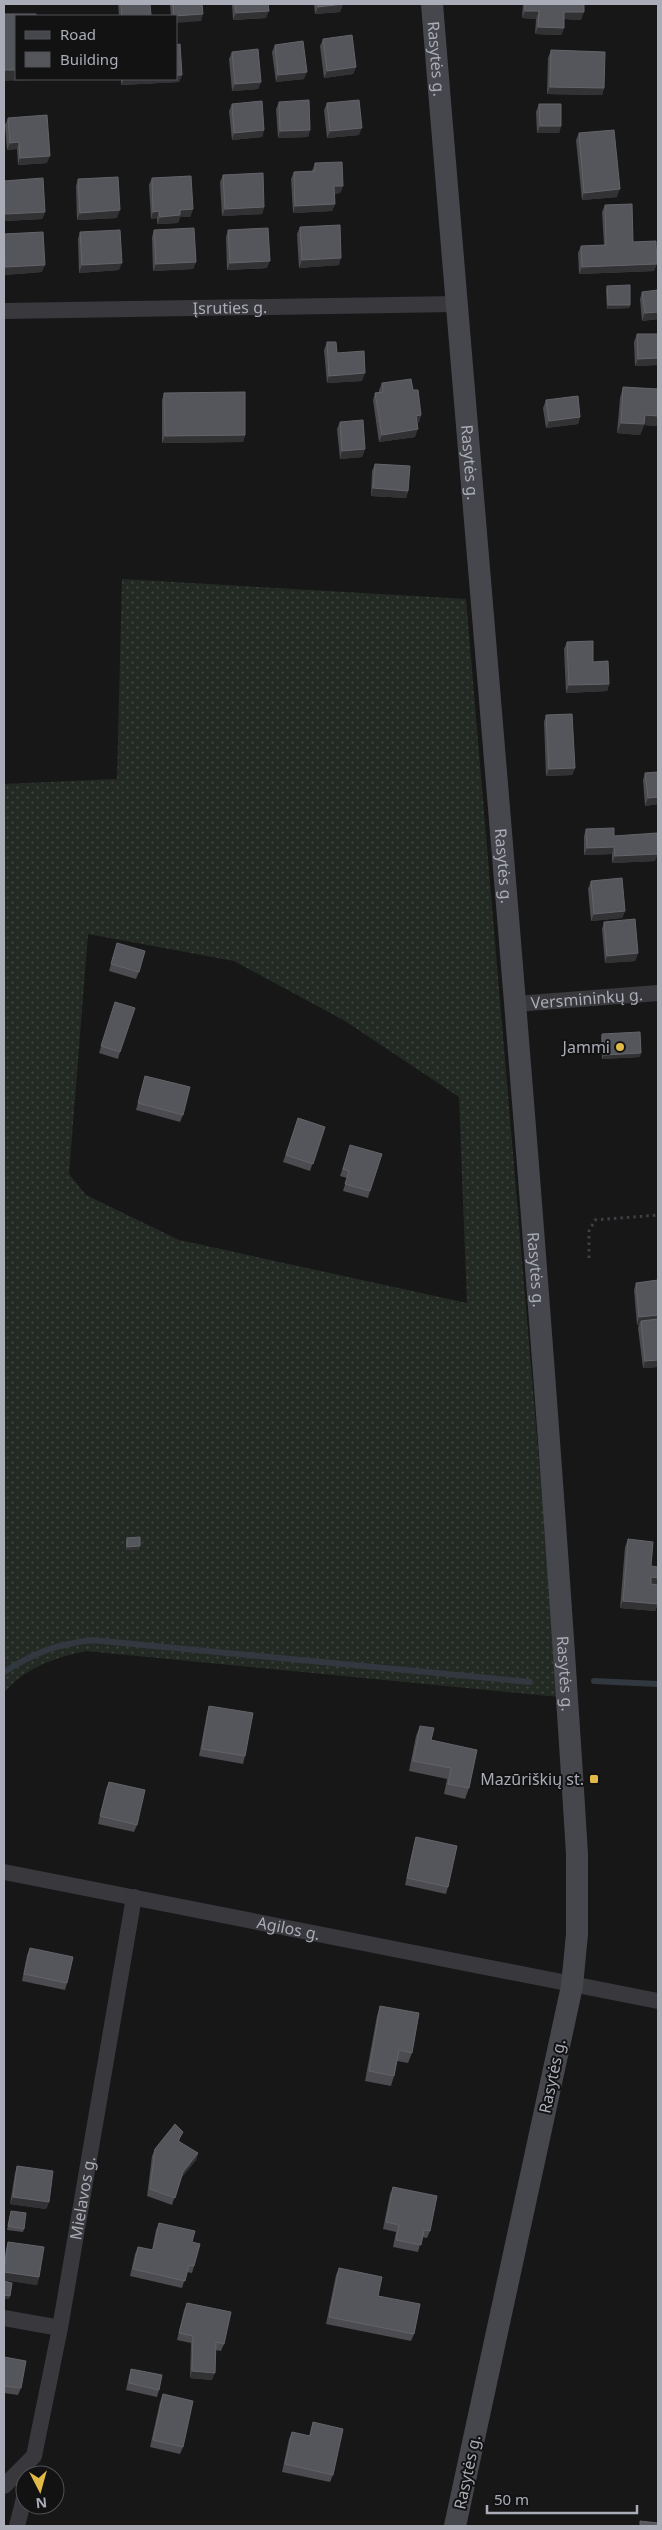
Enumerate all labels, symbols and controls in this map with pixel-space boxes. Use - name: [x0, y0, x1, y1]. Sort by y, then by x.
- legend: [15, 15, 178, 80]
- street label: Rasytės g.: [422, 20, 451, 97]
- text: Road: [60, 24, 96, 44]
- text: Building: [60, 49, 118, 69]
- street label: Įsruties g.: [193, 296, 267, 319]
- street label: Rasytės g.: [456, 424, 484, 501]
- street label: Rasytės g.: [490, 827, 518, 905]
- street label: Versmininkų g.: [530, 983, 644, 1014]
- place label: Jammi: [561, 1036, 610, 1058]
- marker: Jammi: [614, 1041, 626, 1053]
- street label: Rasytės g.: [522, 1231, 550, 1308]
- street label: Rasytės g.: [552, 1635, 579, 1712]
- place label: Mazūriškių st.: [480, 1768, 584, 1790]
- marker: Mazūriškių st.: [588, 1773, 600, 1785]
- street label: Agilos g.: [255, 1911, 322, 1945]
- street label: Rasytės g.: [533, 2037, 571, 2115]
- street label: Mielavos g.: [64, 2154, 100, 2242]
- street label: Rasytės g.: [448, 2433, 486, 2511]
- north arrow: [15, 2465, 65, 2515]
- scale bar: [487, 2482, 637, 2514]
- text: 50 m: [494, 2489, 529, 2509]
- text: N: [35, 2493, 48, 2513]

